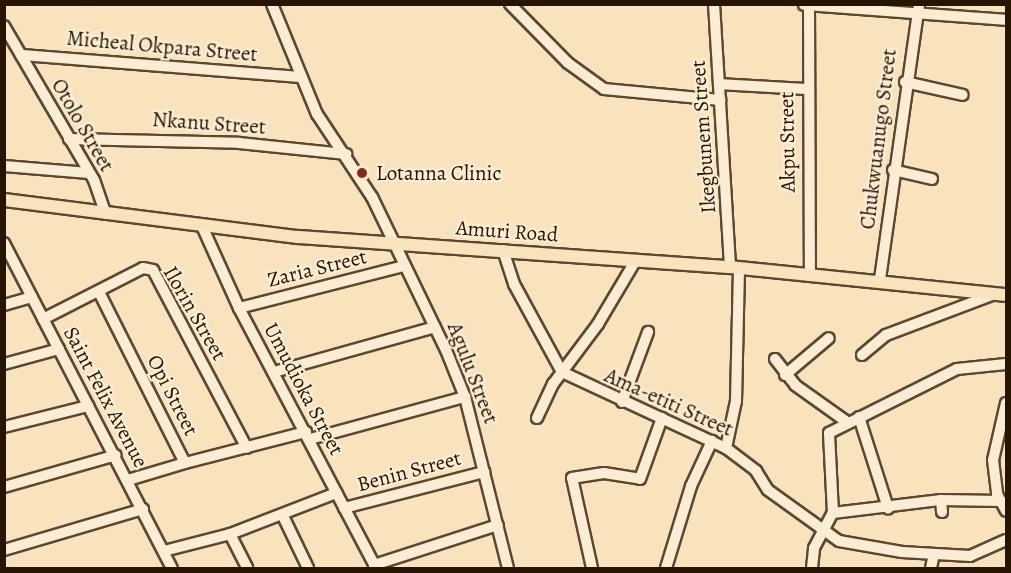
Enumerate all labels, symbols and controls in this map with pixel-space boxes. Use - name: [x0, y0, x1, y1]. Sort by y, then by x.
- street label: Micheal Okpara Street: [66, 25, 258, 67]
- street label: Chukwuanugo Street: [854, 47, 902, 231]
- street label: Ikegbunem Street: [685, 60, 721, 214]
- street label: Otolo Street: [46, 74, 120, 176]
- street label: Akpu Street: [774, 92, 800, 192]
- street label: Nkanu Street: [151, 106, 267, 140]
- place label: Lotanna Clinic: [376, 160, 501, 186]
- marker: Lotanna Clinic: [353, 164, 371, 182]
- street label: Amuri Road: [455, 215, 559, 247]
- street label: Zaria Street: [265, 244, 369, 292]
- street label: Ilorin Street: [158, 261, 232, 365]
- street label: Umudioka Street: [259, 319, 349, 459]
- street label: Agulu Street: [442, 319, 504, 427]
- street label: Saint Felix Avenue: [58, 322, 154, 472]
- street label: Opi Street: [142, 350, 204, 440]
- street label: Ama-etiti Street: [601, 362, 737, 442]
- street label: Benin Street: [354, 445, 464, 497]

